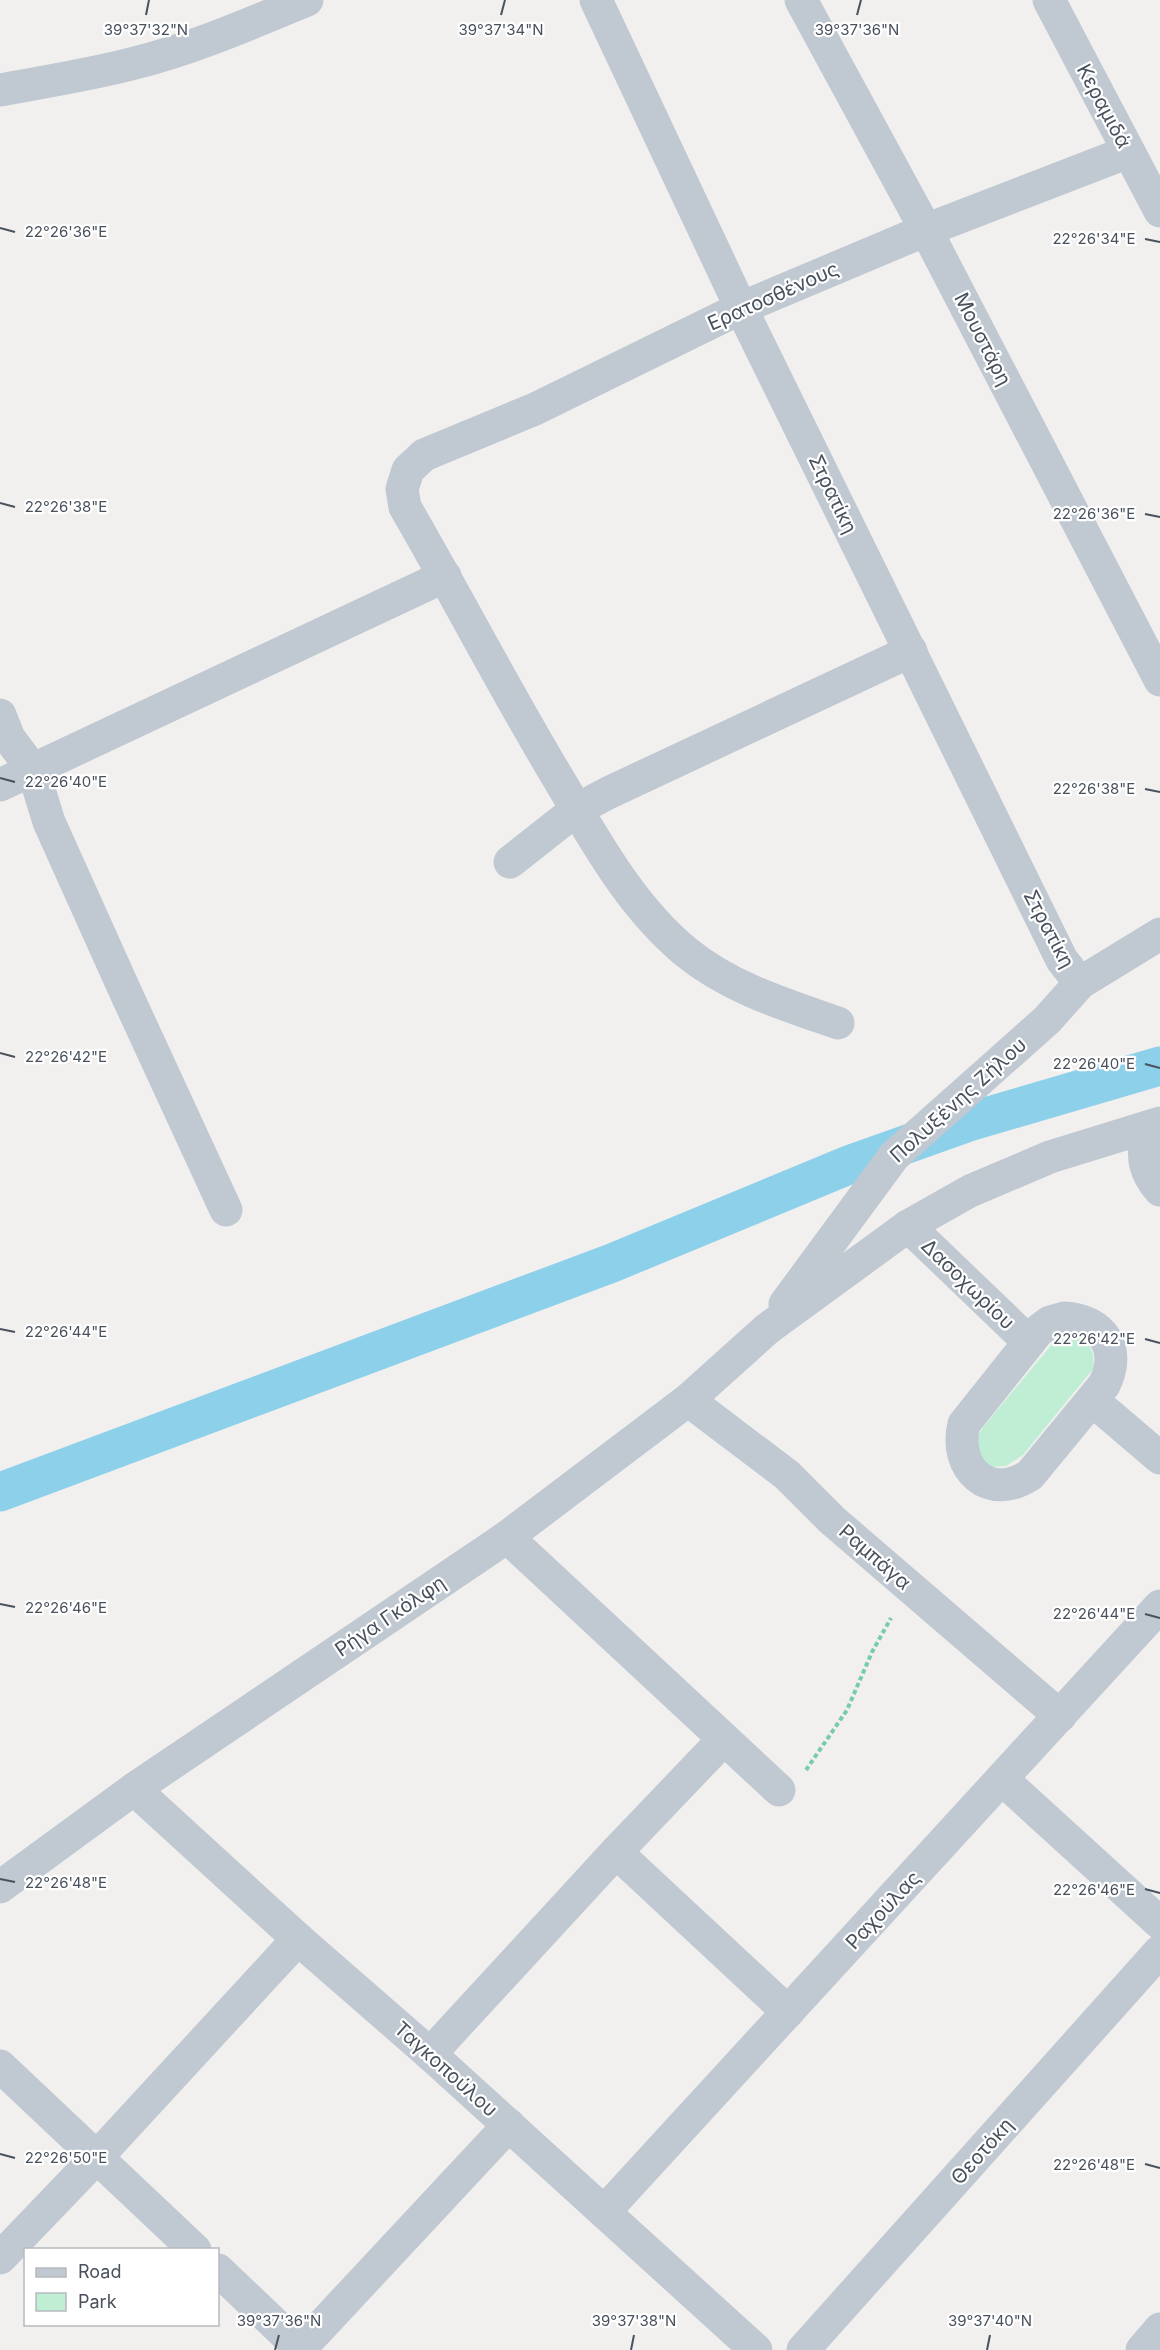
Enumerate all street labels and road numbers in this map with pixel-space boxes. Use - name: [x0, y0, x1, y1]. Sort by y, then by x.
- street label: Κεραμιδά: [1072, 60, 1136, 152]
- street label: Ερατοσθένους: [704, 256, 842, 336]
- street label: Μουστάρη: [949, 289, 1017, 389]
- street label: Στρατίκη: [804, 451, 862, 537]
- street label: Στρατίκη: [1019, 886, 1079, 972]
- street label: Πολυξένης Ζήλου: [885, 1033, 1031, 1167]
- street label: Δασοχωρίου: [917, 1234, 1019, 1334]
- street label: Ραμπάγα: [834, 1519, 916, 1595]
- street label: Ρήγα Γκόλφη: [330, 1570, 450, 1662]
- street label: Ραχούλας: [841, 1866, 925, 1954]
- street label: Ταγκοπούλου: [389, 2016, 503, 2122]
- street label: Θεοτόκη: [946, 2113, 1018, 2189]

